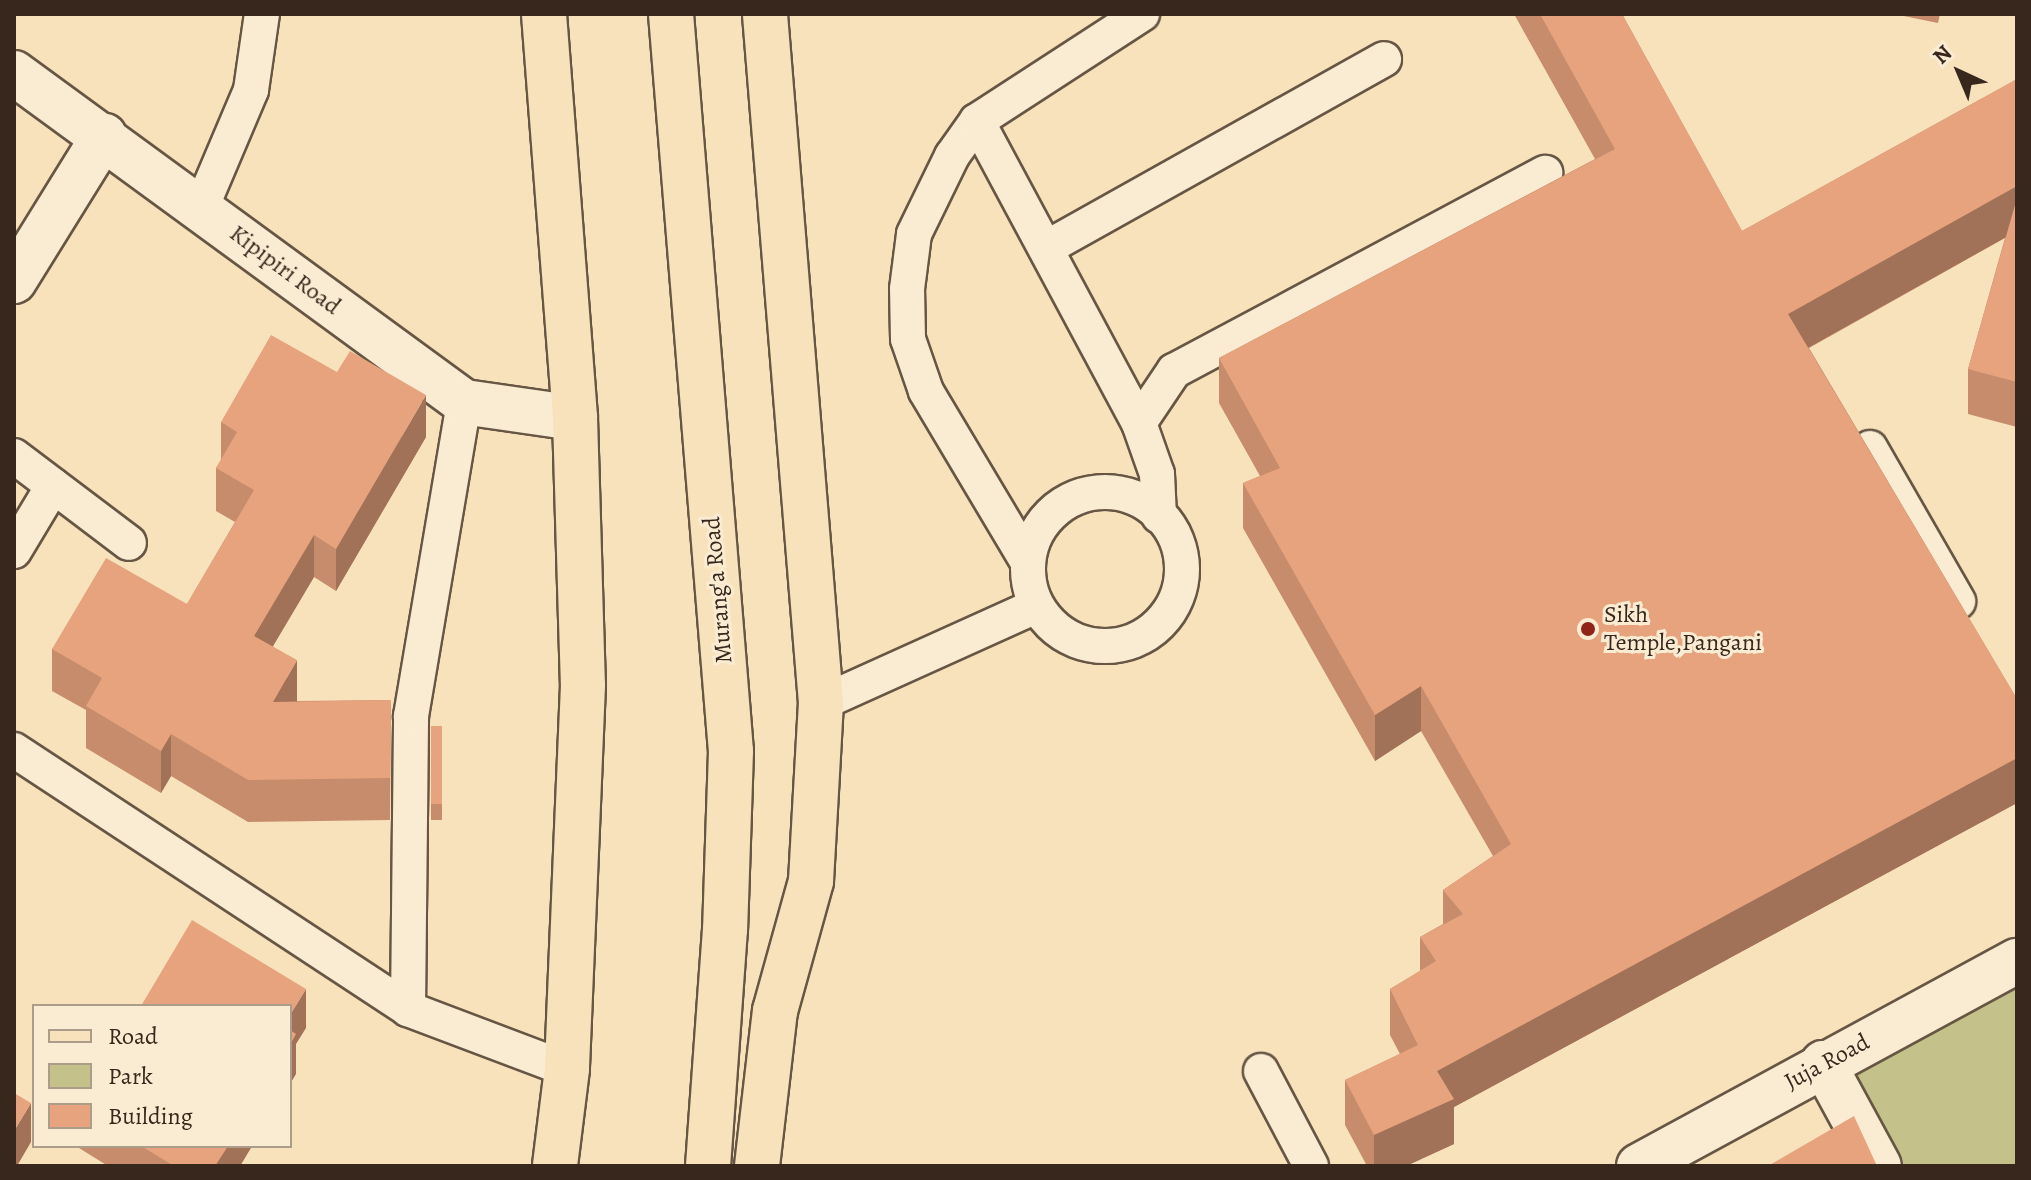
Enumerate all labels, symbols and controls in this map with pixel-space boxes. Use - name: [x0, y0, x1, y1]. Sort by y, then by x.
- north arrow: [1919, 32, 1999, 112]
- text: N: [1926, 38, 1959, 71]
- street label: Kipipiri Road: [224, 219, 346, 321]
- street label: Murang'a Road: [697, 515, 739, 665]
- place label: Sikh Temple,Pangani: [1604, 601, 1762, 657]
- marker: Sikh Temple,Pangani: [1579, 620, 1597, 638]
- legend: [32, 1004, 292, 1148]
- text: Road: [108, 1020, 158, 1052]
- street label: Juja Road: [1780, 1028, 1874, 1096]
- text: Park: [108, 1060, 153, 1092]
- text: Building: [108, 1100, 193, 1132]

